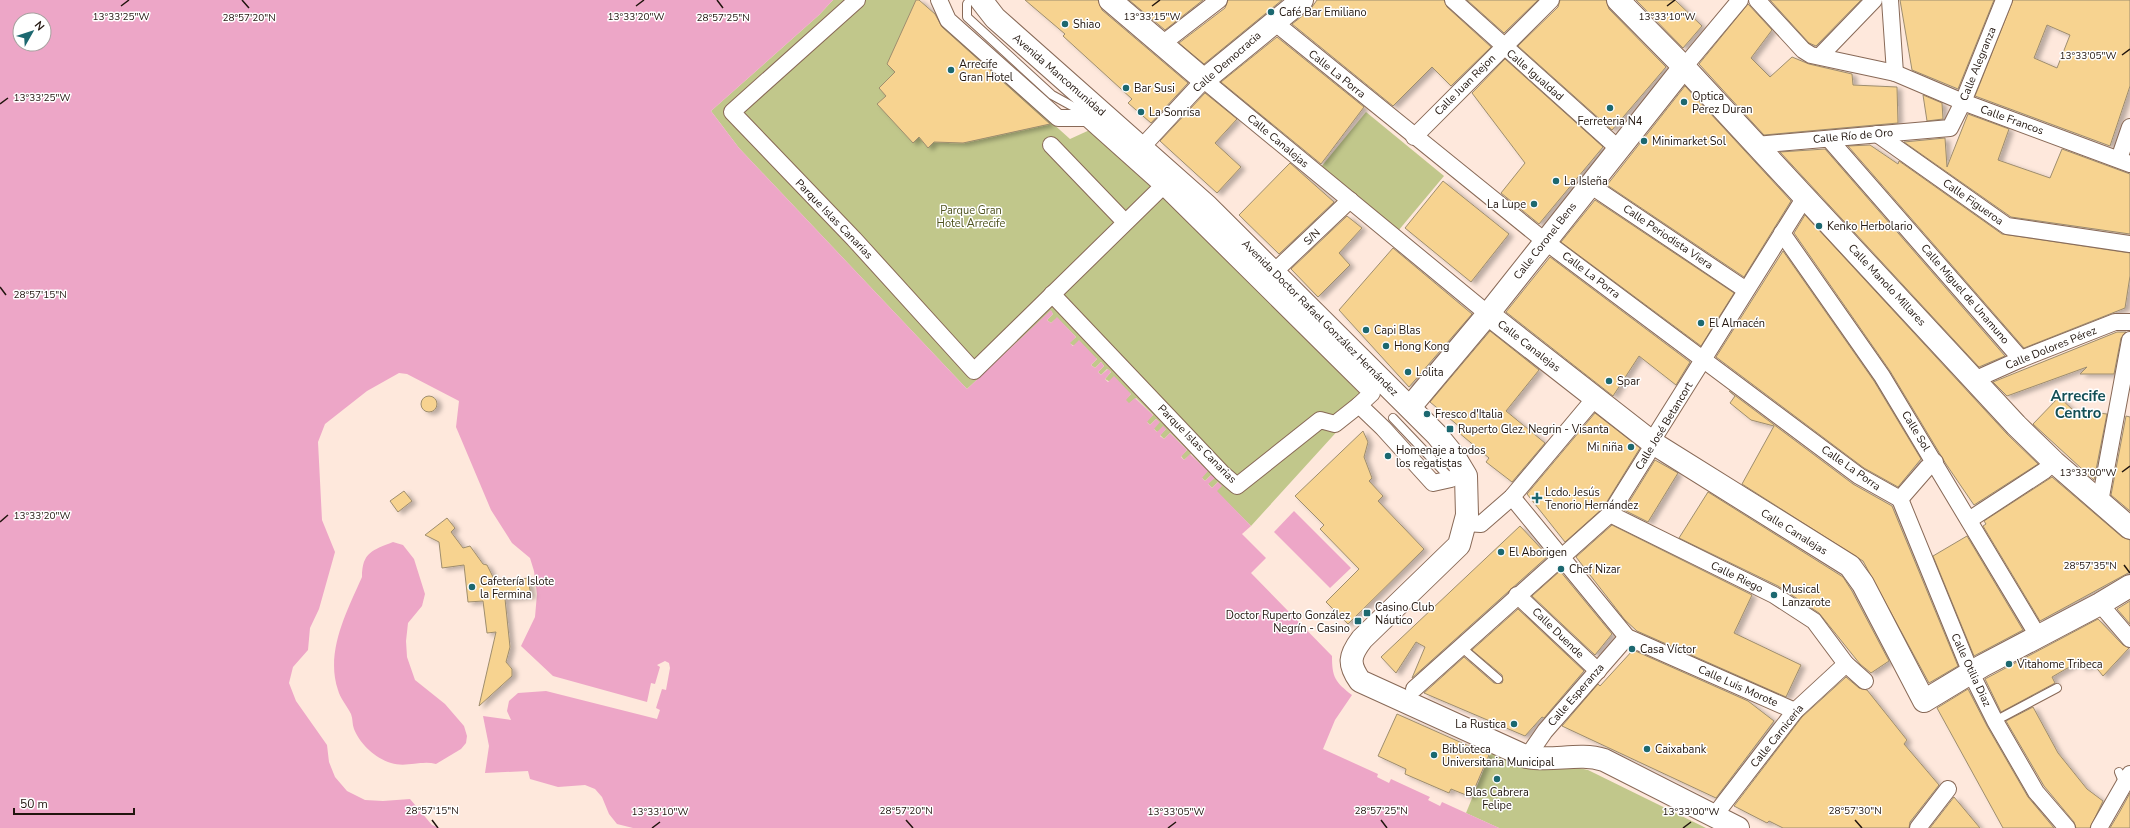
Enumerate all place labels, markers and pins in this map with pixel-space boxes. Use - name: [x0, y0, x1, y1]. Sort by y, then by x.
- place label: Café Bar Emiliano: [1279, 5, 1367, 20]
- marker: Café Bar Emiliano: [1266, 7, 1276, 17]
- place label: Shiao: [1073, 17, 1101, 32]
- marker: Shiao: [1060, 19, 1070, 29]
- place label: Arrecife Gran Hotel: [959, 57, 1014, 85]
- marker: Arrecife Gran Hotel: [946, 65, 956, 75]
- place label: Bar Susi: [1134, 81, 1175, 96]
- marker: Bar Susi: [1121, 83, 1131, 93]
- place label: Optica Perez Duran: [1692, 89, 1752, 117]
- marker: Optica Perez Duran: [1679, 97, 1689, 107]
- marker: Ferreteria N4: [1605, 103, 1615, 113]
- place label: La Sonrisa: [1149, 105, 1201, 120]
- marker: La Sonrisa: [1136, 107, 1146, 117]
- place label: Ferreteria N4: [1578, 114, 1643, 129]
- place label: Minimarket Sol: [1652, 134, 1727, 149]
- marker: Minimarket Sol: [1639, 136, 1649, 146]
- place label: La Isleña: [1564, 174, 1608, 189]
- marker: La Isleña: [1551, 176, 1561, 186]
- place label: La Lupe: [1487, 197, 1526, 212]
- marker: La Lupe: [1529, 199, 1539, 209]
- place label: Kenko Herbolario: [1827, 219, 1913, 234]
- marker: Kenko Herbolario: [1814, 221, 1824, 231]
- place label: El Almacén: [1709, 316, 1765, 331]
- marker: El Almacén: [1696, 318, 1706, 328]
- place label: Capi Blas: [1374, 323, 1421, 338]
- marker: Capi Blas: [1361, 325, 1371, 335]
- place label: Hong Kong: [1394, 339, 1450, 354]
- marker: Hong Kong: [1381, 341, 1391, 351]
- place label: Lolita: [1416, 365, 1444, 380]
- marker: Lolita: [1403, 367, 1413, 377]
- place label: Spar: [1617, 374, 1640, 389]
- marker: Spar: [1604, 376, 1614, 386]
- place label: Fresco d'Italia: [1435, 407, 1503, 422]
- marker: Fresco d'Italia: [1422, 409, 1432, 419]
- place label: Ruperto Glez. Negrin - Visanta: [1458, 422, 1609, 437]
- marker: Ruperto Glez. Negrin - Visanta: [1445, 424, 1455, 434]
- place label: Mi niña: [1587, 440, 1623, 455]
- marker: Mi niña: [1626, 442, 1636, 452]
- place label: Homenaje a todos los regatistas: [1396, 443, 1486, 471]
- marker: Homenaje a todos los regatistas: [1383, 451, 1393, 461]
- place label: Lcdo. Jesús Tenorio Hernández: [1545, 485, 1638, 513]
- marker: Lcdo. Jesús Tenorio Hernández: [1532, 493, 1542, 503]
- place label: El Aborigen: [1509, 545, 1567, 560]
- marker: El Aborigen: [1496, 547, 1506, 557]
- place label: Chef Nizar: [1569, 562, 1621, 577]
- marker: Chef Nizar: [1556, 564, 1566, 574]
- place label: Cafetería Islote la Fermina: [480, 574, 554, 602]
- marker: Cafetería Islote la Fermina: [467, 582, 477, 592]
- place label: Musical Lanzarote: [1782, 582, 1831, 610]
- marker: Musical Lanzarote: [1769, 590, 1779, 600]
- place label: Casino Club Náutico: [1375, 600, 1434, 628]
- place label: Doctor Ruperto González Negrín - Casino: [1226, 608, 1350, 636]
- marker: Casino Club Náutico: [1362, 608, 1372, 618]
- marker: Doctor Ruperto González Negrín - Casino: [1353, 616, 1363, 626]
- place label: Casa Víctor: [1640, 642, 1696, 657]
- marker: Casa Víctor: [1627, 644, 1637, 654]
- place label: Vitahome Tribeca: [2016, 657, 2103, 672]
- marker: Vitahome Tribeca: [2004, 659, 2014, 669]
- place label: La Rustica: [1455, 717, 1506, 732]
- marker: La Rustica: [1509, 719, 1519, 729]
- place label: Biblioteca Universitaria Municipal: [1442, 742, 1555, 770]
- place label: Caixabank: [1655, 742, 1707, 757]
- marker: Caixabank: [1642, 744, 1652, 754]
- marker: Biblioteca Universitaria Municipal: [1429, 750, 1439, 760]
- marker: Blas Cabrera Felipe: [1492, 774, 1502, 784]
- place label: Blas Cabrera Felipe: [1465, 785, 1529, 813]

